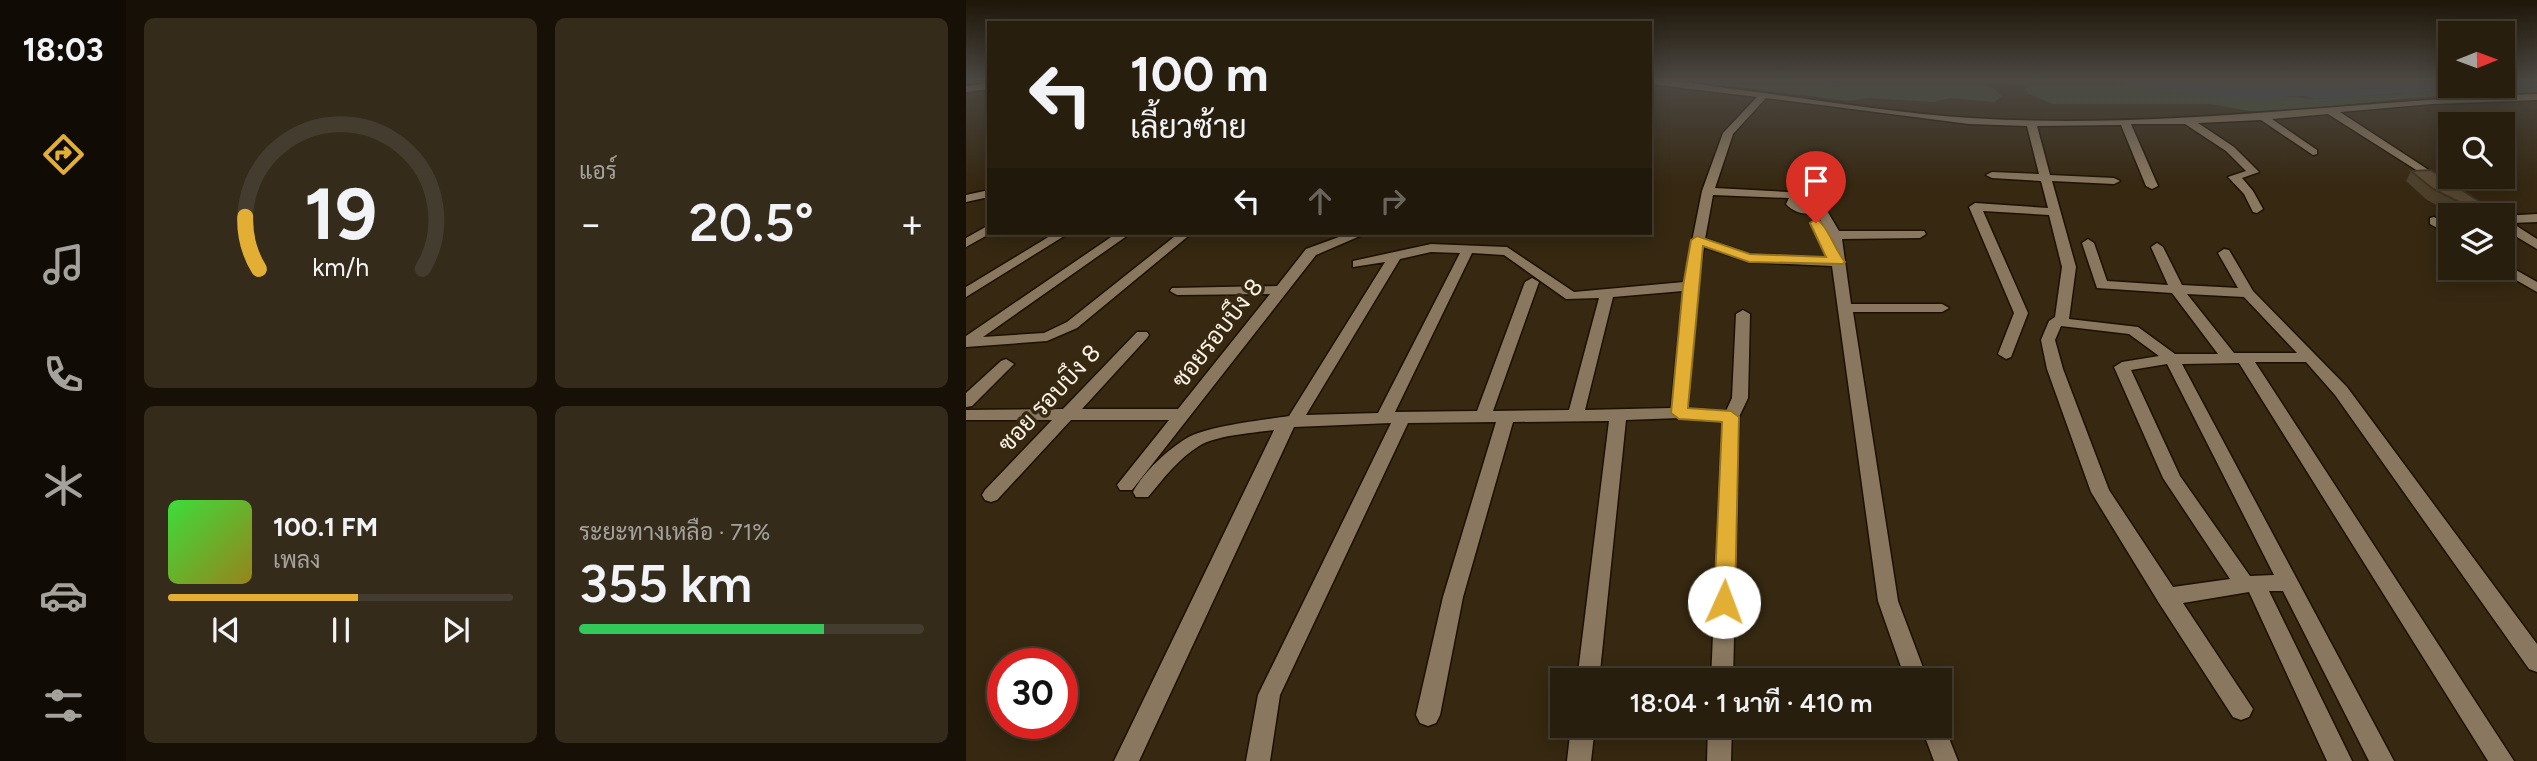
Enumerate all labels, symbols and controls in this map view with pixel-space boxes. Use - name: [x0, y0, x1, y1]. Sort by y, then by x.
- north arrow: [2438, 21, 2515, 98]
- map controls: [2438, 21, 2515, 280]
- text: 18:03: [22, 31, 104, 69]
- text: 100 m: [1130, 44, 1269, 103]
- icon: left: [1015, 49, 1106, 140]
- text: เลี้ยวซ้าย: [1130, 108, 1247, 146]
- button: search: [2438, 112, 2515, 189]
- icon: directions: [39, 130, 88, 179]
- pin: [1786, 151, 1846, 223]
- text: แอร์: [579, 157, 617, 185]
- icon: arrive: [1797, 162, 1835, 200]
- text: 19: [304, 170, 377, 257]
- icon: left: [1228, 182, 1266, 220]
- icon: ahead: [1301, 182, 1339, 220]
- icon: right: [1374, 182, 1412, 220]
- text: 20.5°: [689, 192, 814, 254]
- text: −: [579, 201, 603, 247]
- text: +: [900, 201, 924, 247]
- button: layers: [2438, 203, 2515, 280]
- icon: music: [39, 240, 88, 289]
- text: km/h: [312, 252, 369, 282]
- street label: ซอยรอบบึง 8: [1165, 273, 1269, 393]
- street label: ซอย รอบบึง 8: [992, 338, 1106, 458]
- icon: phone: [39, 350, 88, 399]
- icon: climate: [39, 461, 88, 510]
- text: 100.1 FM: [273, 511, 378, 543]
- text: ระยะทางเหลือ · 71%: [579, 518, 770, 546]
- text: เพลง: [273, 546, 320, 574]
- text: 355 km: [579, 553, 752, 615]
- position arrow: [1687, 565, 1761, 639]
- icon: car: [39, 571, 88, 620]
- icon: previous: [207, 611, 245, 649]
- icon: pause: [322, 611, 360, 649]
- icon: next: [437, 611, 475, 649]
- speed limit sign: 30: [987, 648, 1078, 739]
- icon: filters: [39, 681, 88, 730]
- text: 18:04 · 1 นาที · 410 m: [1630, 687, 1872, 719]

